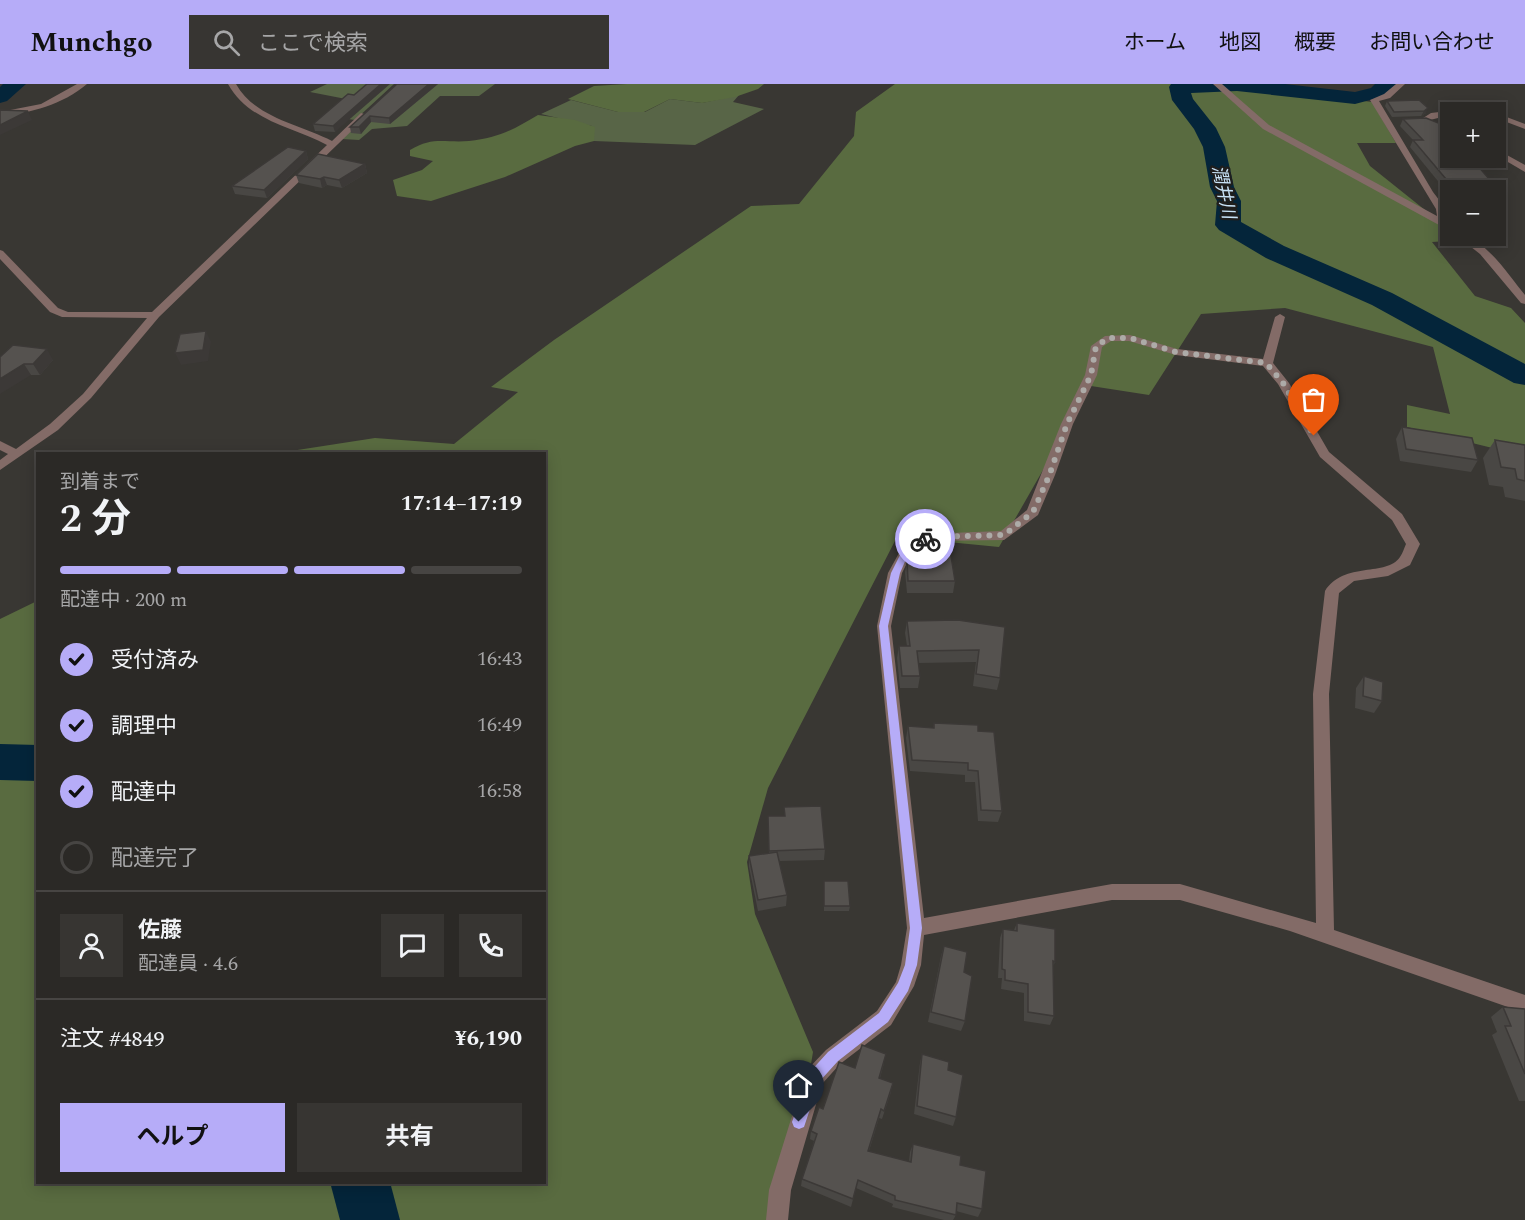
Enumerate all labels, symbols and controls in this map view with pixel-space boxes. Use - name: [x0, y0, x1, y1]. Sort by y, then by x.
- search box: [189, 15, 609, 69]
- text: Munchgo: [30, 21, 153, 64]
- icon: search: [210, 26, 243, 59]
- text: ここで検索: [258, 27, 368, 60]
- text: ホーム: [1124, 27, 1186, 59]
- text: 地図: [1219, 27, 1261, 59]
- text: 概要: [1294, 27, 1336, 59]
- text: お問い合わせ: [1369, 27, 1495, 59]
- map controls: [1440, 102, 1506, 246]
- button: +: [1440, 102, 1506, 168]
- water label: 潤井川: [1205, 163, 1243, 223]
- button: −: [1440, 180, 1506, 246]
- pin: [1288, 374, 1339, 436]
- icon: bag: [1297, 383, 1330, 416]
- text: 到着まで: [60, 467, 140, 497]
- text: 17:14–17:19: [400, 487, 522, 520]
- text: 2 分: [60, 490, 131, 549]
- courier: [895, 509, 955, 569]
- icon: bike: [909, 523, 942, 556]
- text: 配達中 · 200 m: [60, 585, 187, 615]
- icon: check: [60, 643, 93, 676]
- text: 受付済み: [111, 644, 199, 677]
- text: 16:43: [477, 644, 522, 674]
- icon: check: [60, 709, 93, 742]
- text: 調理中: [111, 710, 177, 743]
- text: 16:49: [477, 710, 522, 740]
- icon: check: [60, 775, 93, 808]
- text: 配達中: [111, 776, 177, 809]
- text: 16:58: [477, 776, 522, 806]
- text: 配達完了: [111, 842, 199, 875]
- button: person: [60, 914, 123, 977]
- text: 佐藤: [138, 914, 182, 947]
- button: chat: [381, 914, 444, 977]
- button: phone: [459, 914, 522, 977]
- text: 配達員 · 4.6: [138, 949, 238, 979]
- text: ¥6,190: [454, 1022, 522, 1055]
- text: 注文 #4849: [60, 1023, 165, 1056]
- pin: [773, 1060, 824, 1122]
- icon: home: [782, 1069, 815, 1102]
- button: ヘルプ: [60, 1103, 285, 1172]
- button: 共有: [297, 1103, 522, 1172]

